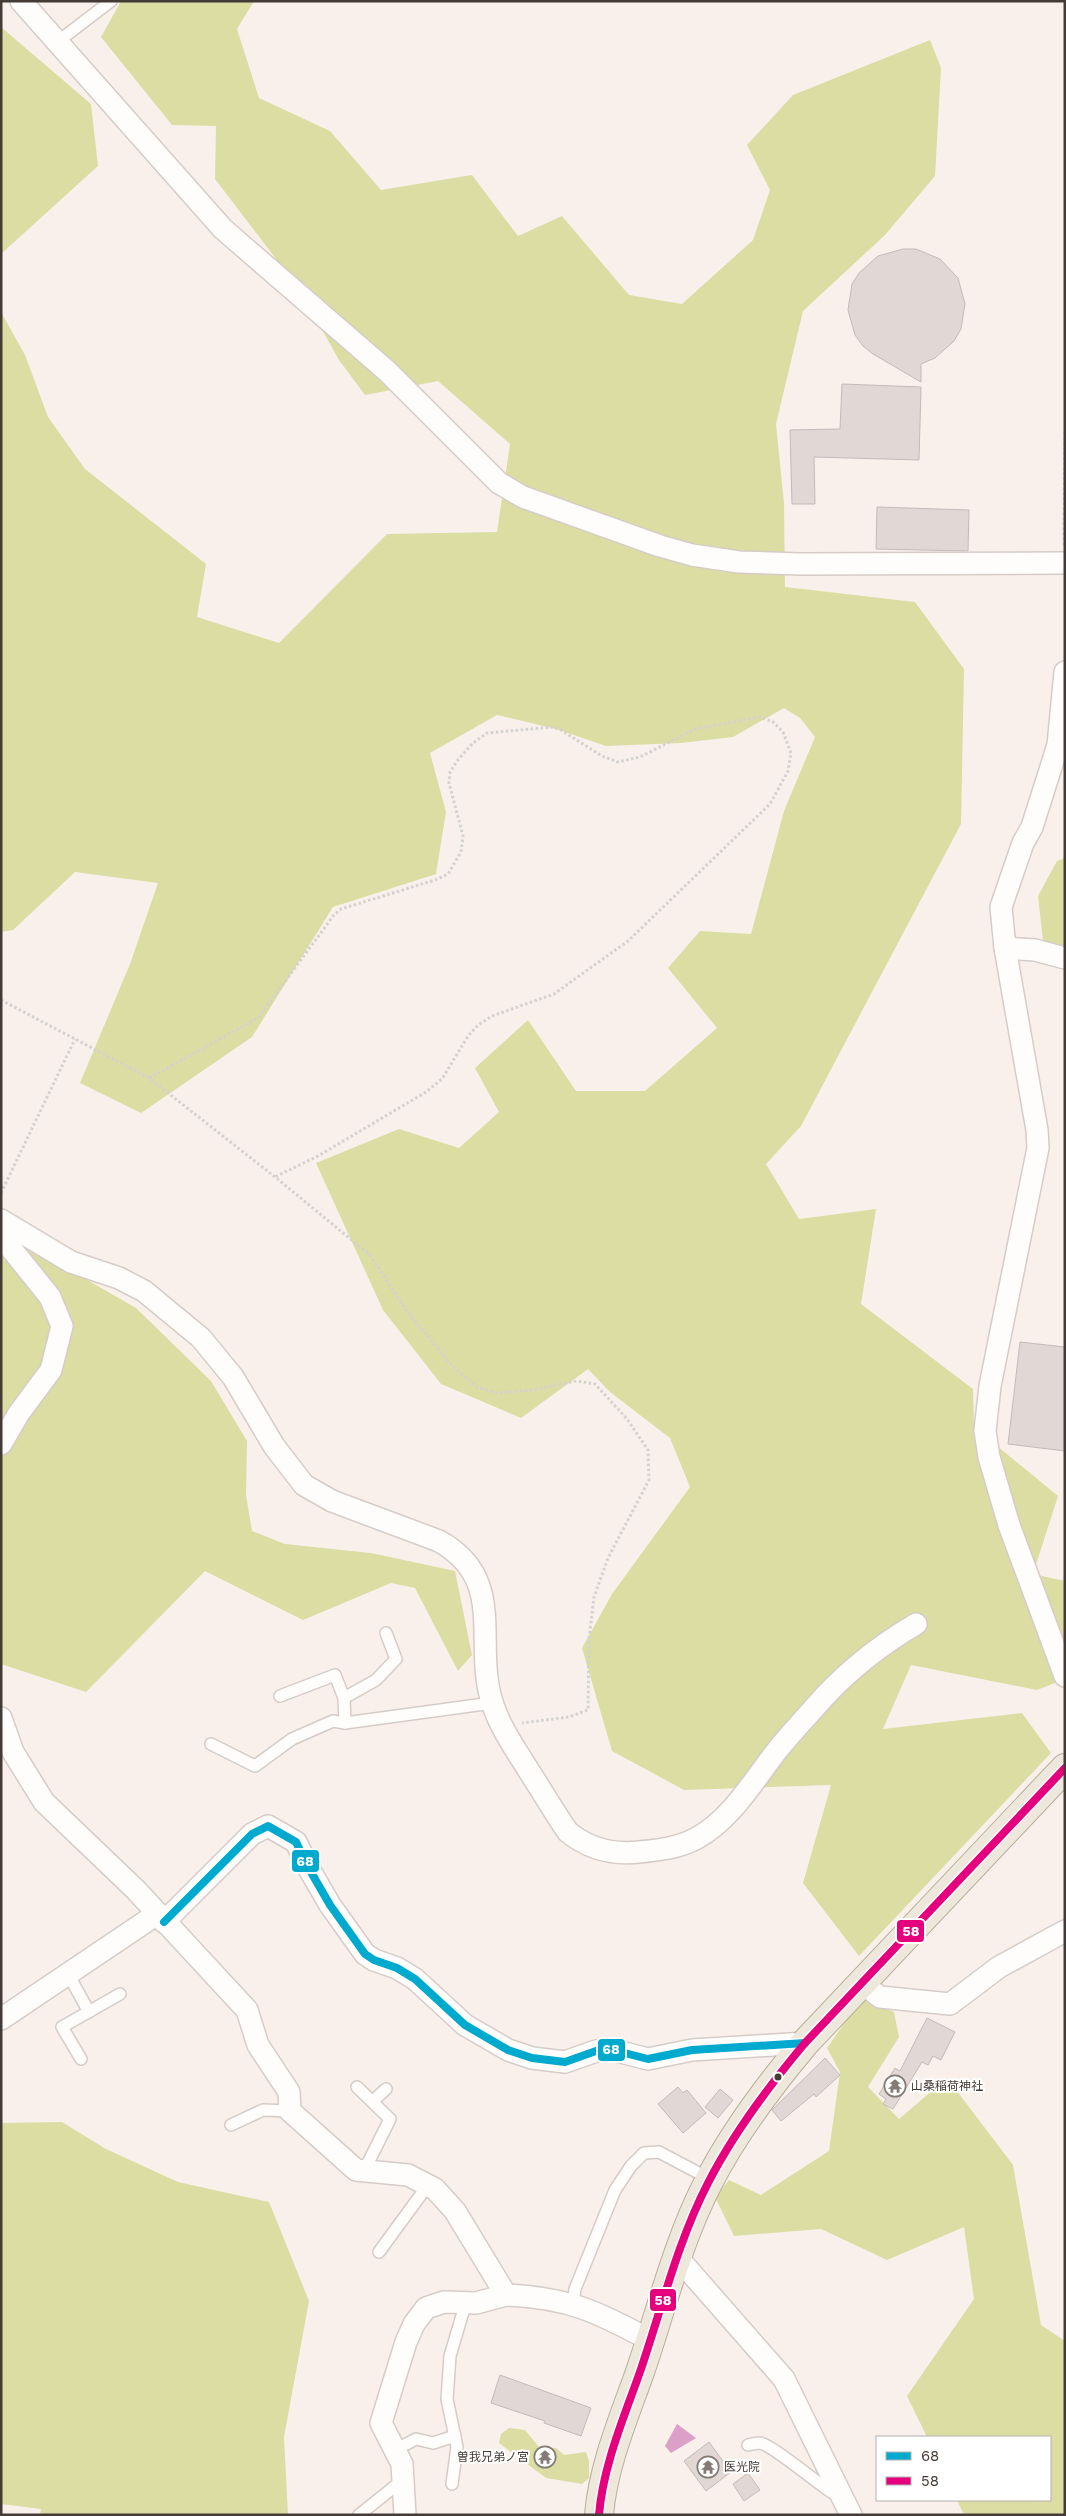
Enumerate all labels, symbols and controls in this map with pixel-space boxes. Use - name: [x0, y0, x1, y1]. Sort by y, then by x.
- line badge: 68: [291, 1849, 320, 1873]
- text: 68: [296, 1853, 314, 1869]
- line badge: 58: [896, 1919, 925, 1943]
- text: 58: [903, 1923, 920, 1939]
- line badge: 68: [597, 2038, 626, 2062]
- text: 68: [602, 2041, 620, 2057]
- unlabelled marker: [773, 2072, 783, 2082]
- temple icon: 山桑稲荷神社: [883, 2074, 907, 2098]
- place label: 山桑稲荷神社: [911, 2079, 983, 2093]
- line badge: 58: [649, 2288, 677, 2312]
- text: 58: [655, 2292, 672, 2308]
- legend: [876, 2436, 1051, 2501]
- temple icon: 曽我兄弟ノ宮: [533, 2445, 557, 2469]
- text: 68: [921, 2447, 939, 2465]
- place label: 曽我兄弟ノ宮: [457, 2450, 529, 2464]
- temple icon: 医光院: [696, 2455, 720, 2479]
- place label: 医光院: [724, 2460, 760, 2474]
- text: 58: [921, 2472, 939, 2490]

